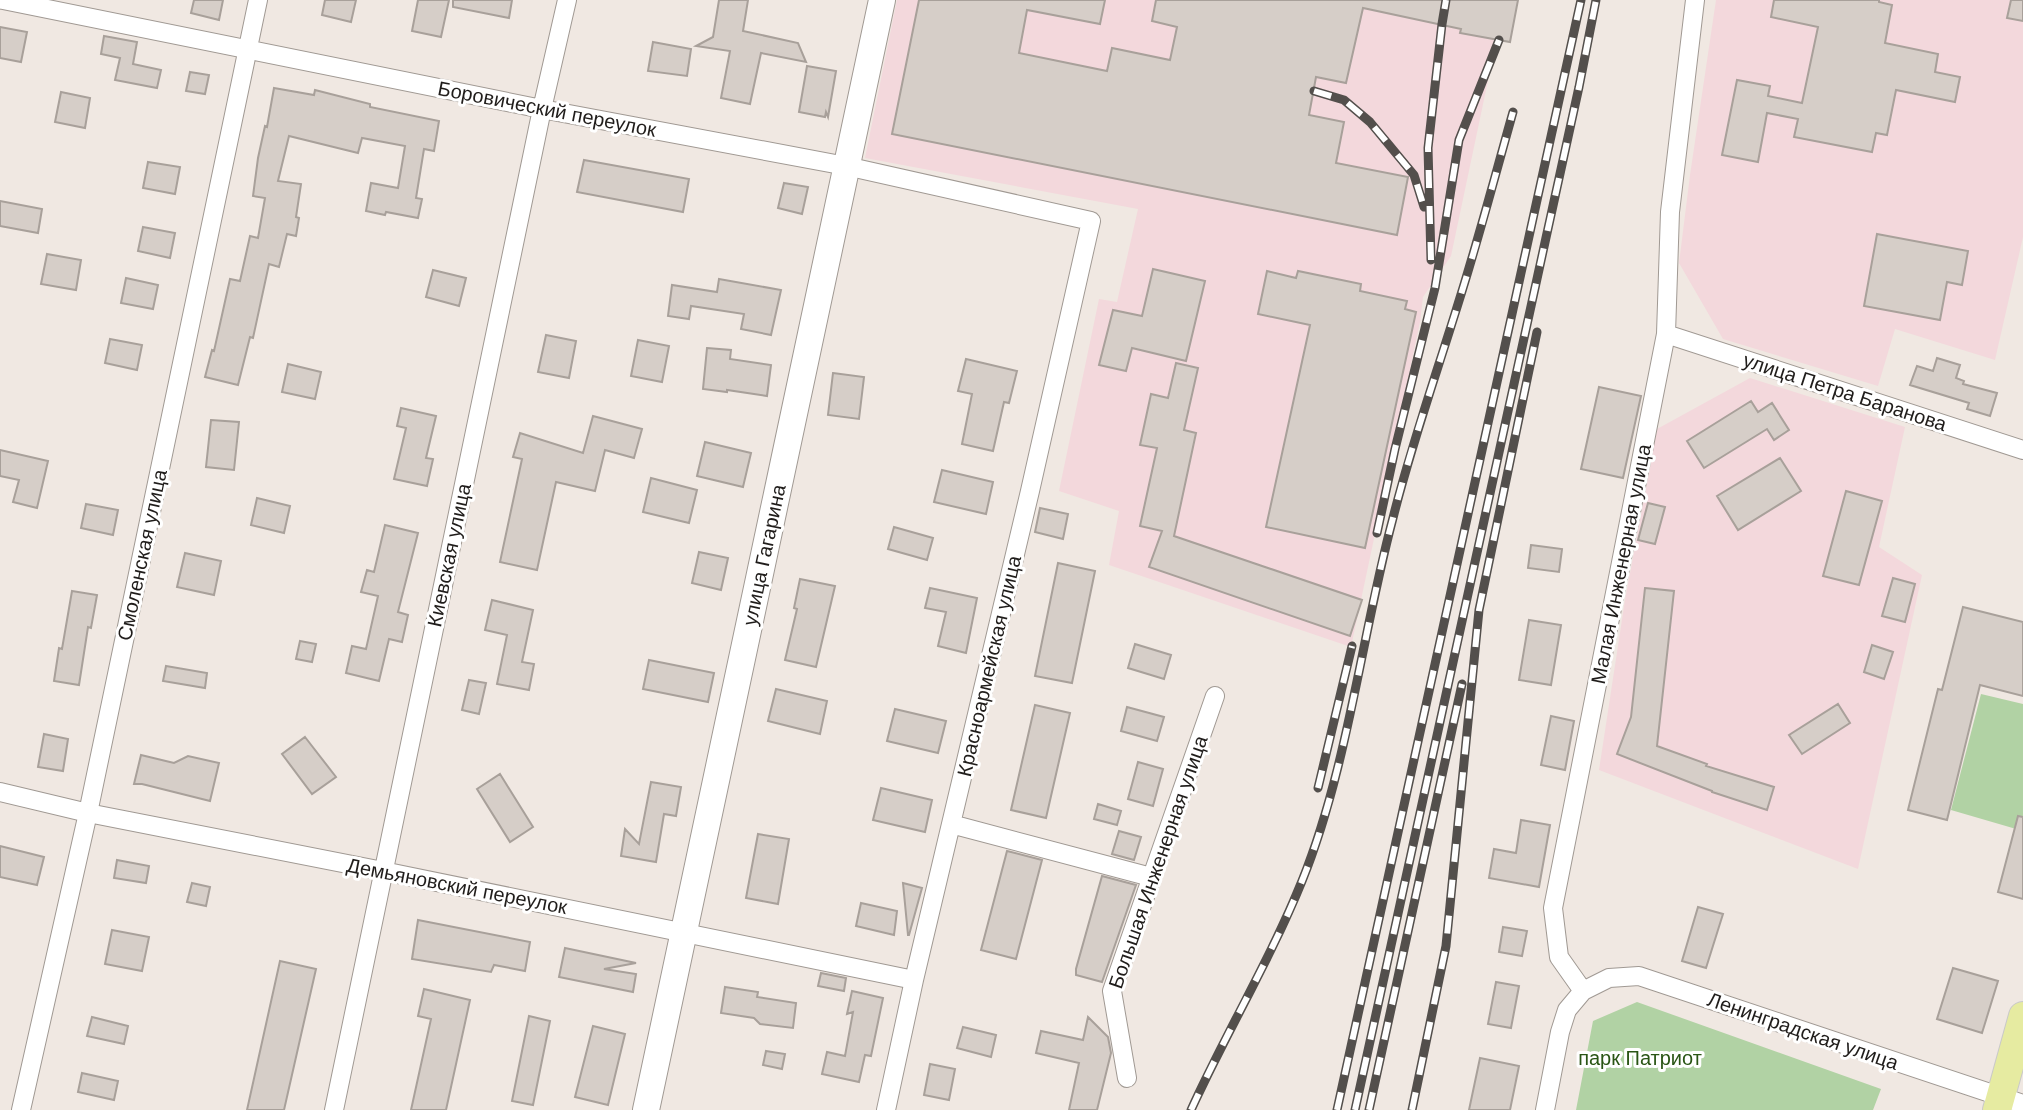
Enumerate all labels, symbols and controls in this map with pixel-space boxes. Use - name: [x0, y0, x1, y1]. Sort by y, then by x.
- street label: Боровический переулок: [436, 77, 658, 141]
- street label: улица Петра Баранова: [1741, 349, 1950, 436]
- street label: Малая Инженерная улица: [1587, 441, 1655, 686]
- street label: Смоленская улица: [113, 467, 171, 643]
- street label: Киевская улица: [423, 480, 475, 629]
- street label: улица Гагарина: [738, 482, 790, 628]
- street label: Красноармейская улица: [953, 553, 1025, 779]
- street label: Большая Инженерная улица: [1104, 732, 1212, 991]
- street label: Демьяновский переулок: [345, 854, 569, 918]
- street label: Ленинградская улица: [1705, 988, 1902, 1074]
- park label: парк Патриот: [1578, 1047, 1702, 1069]

